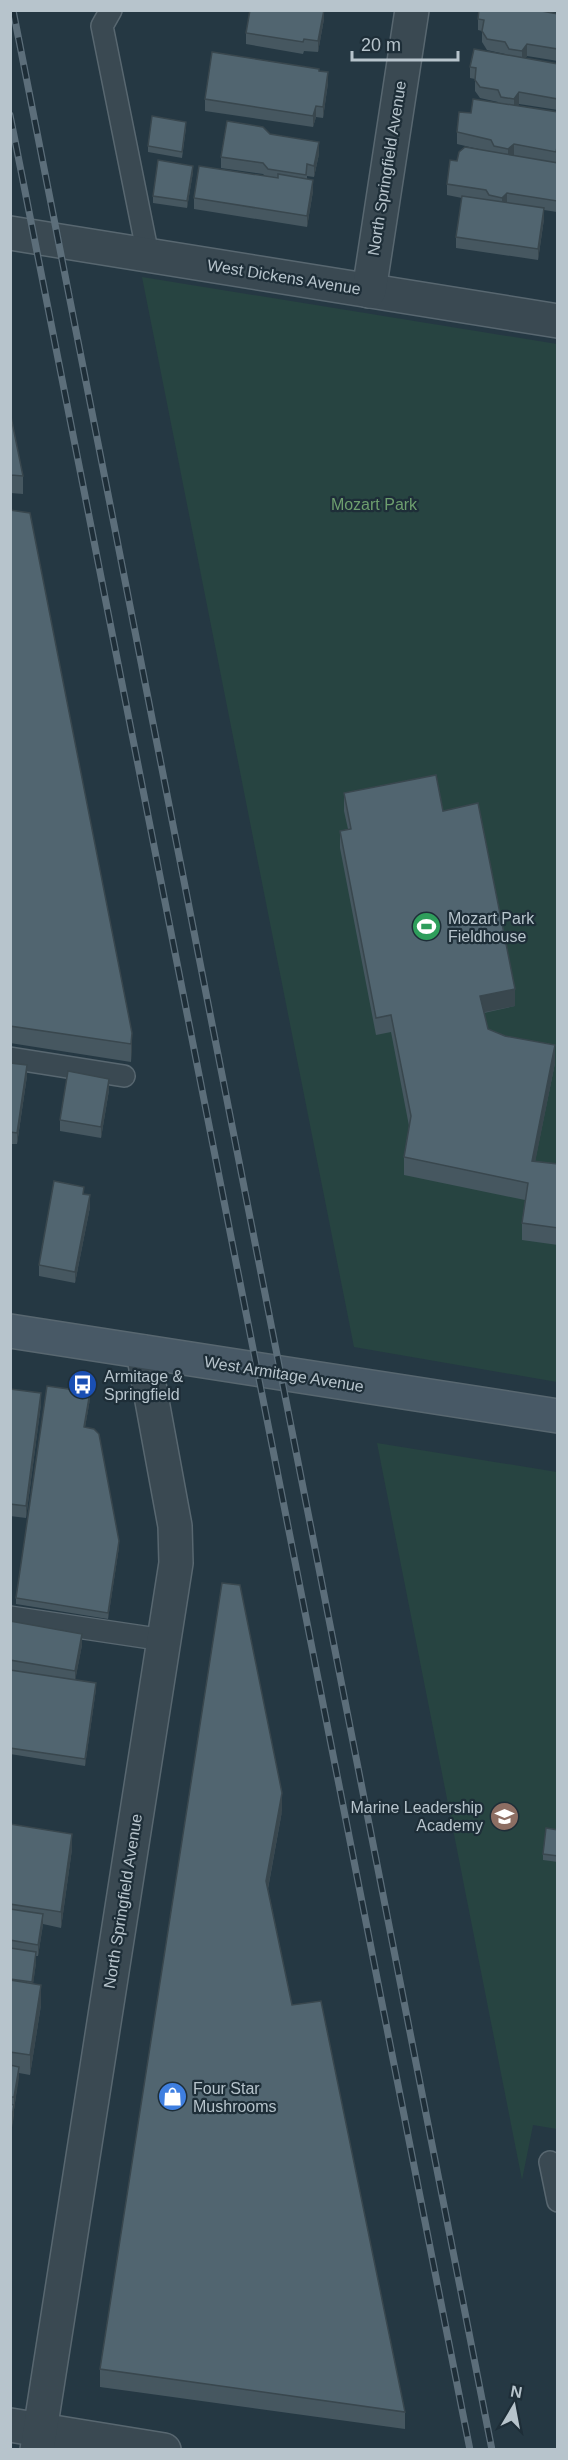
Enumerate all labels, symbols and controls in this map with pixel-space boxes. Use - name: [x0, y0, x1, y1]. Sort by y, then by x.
- scale bar: [352, 24, 458, 62]
- text: 20 m: [361, 35, 401, 55]
- street label: North Springfield Avenue: [365, 79, 409, 257]
- street label: West Dickens Avenue: [206, 256, 362, 298]
- park label: Mozart Park: [331, 496, 418, 513]
- place label: Mozart Park Fieldhouse: [448, 910, 535, 945]
- sports icon: Mozart Park Fieldhouse: [411, 911, 443, 943]
- street label: West Armitage Avenue: [203, 1353, 365, 1395]
- place label: Armitage & Springfield: [104, 1368, 183, 1403]
- bus stop icon: Armitage & Springfield: [67, 1369, 99, 1401]
- place label: Marine Leadership Academy: [350, 1799, 483, 1834]
- school or university icon: Marine Leadership Academy: [488, 1800, 520, 1832]
- street label: North Springfield Avenue: [101, 1812, 145, 1990]
- place label: Four Star Mushrooms: [193, 2080, 277, 2115]
- shop icon: Four Star Mushrooms: [156, 2081, 188, 2113]
- north arrow: [484, 2376, 544, 2436]
- text: N: [509, 2382, 524, 2401]

